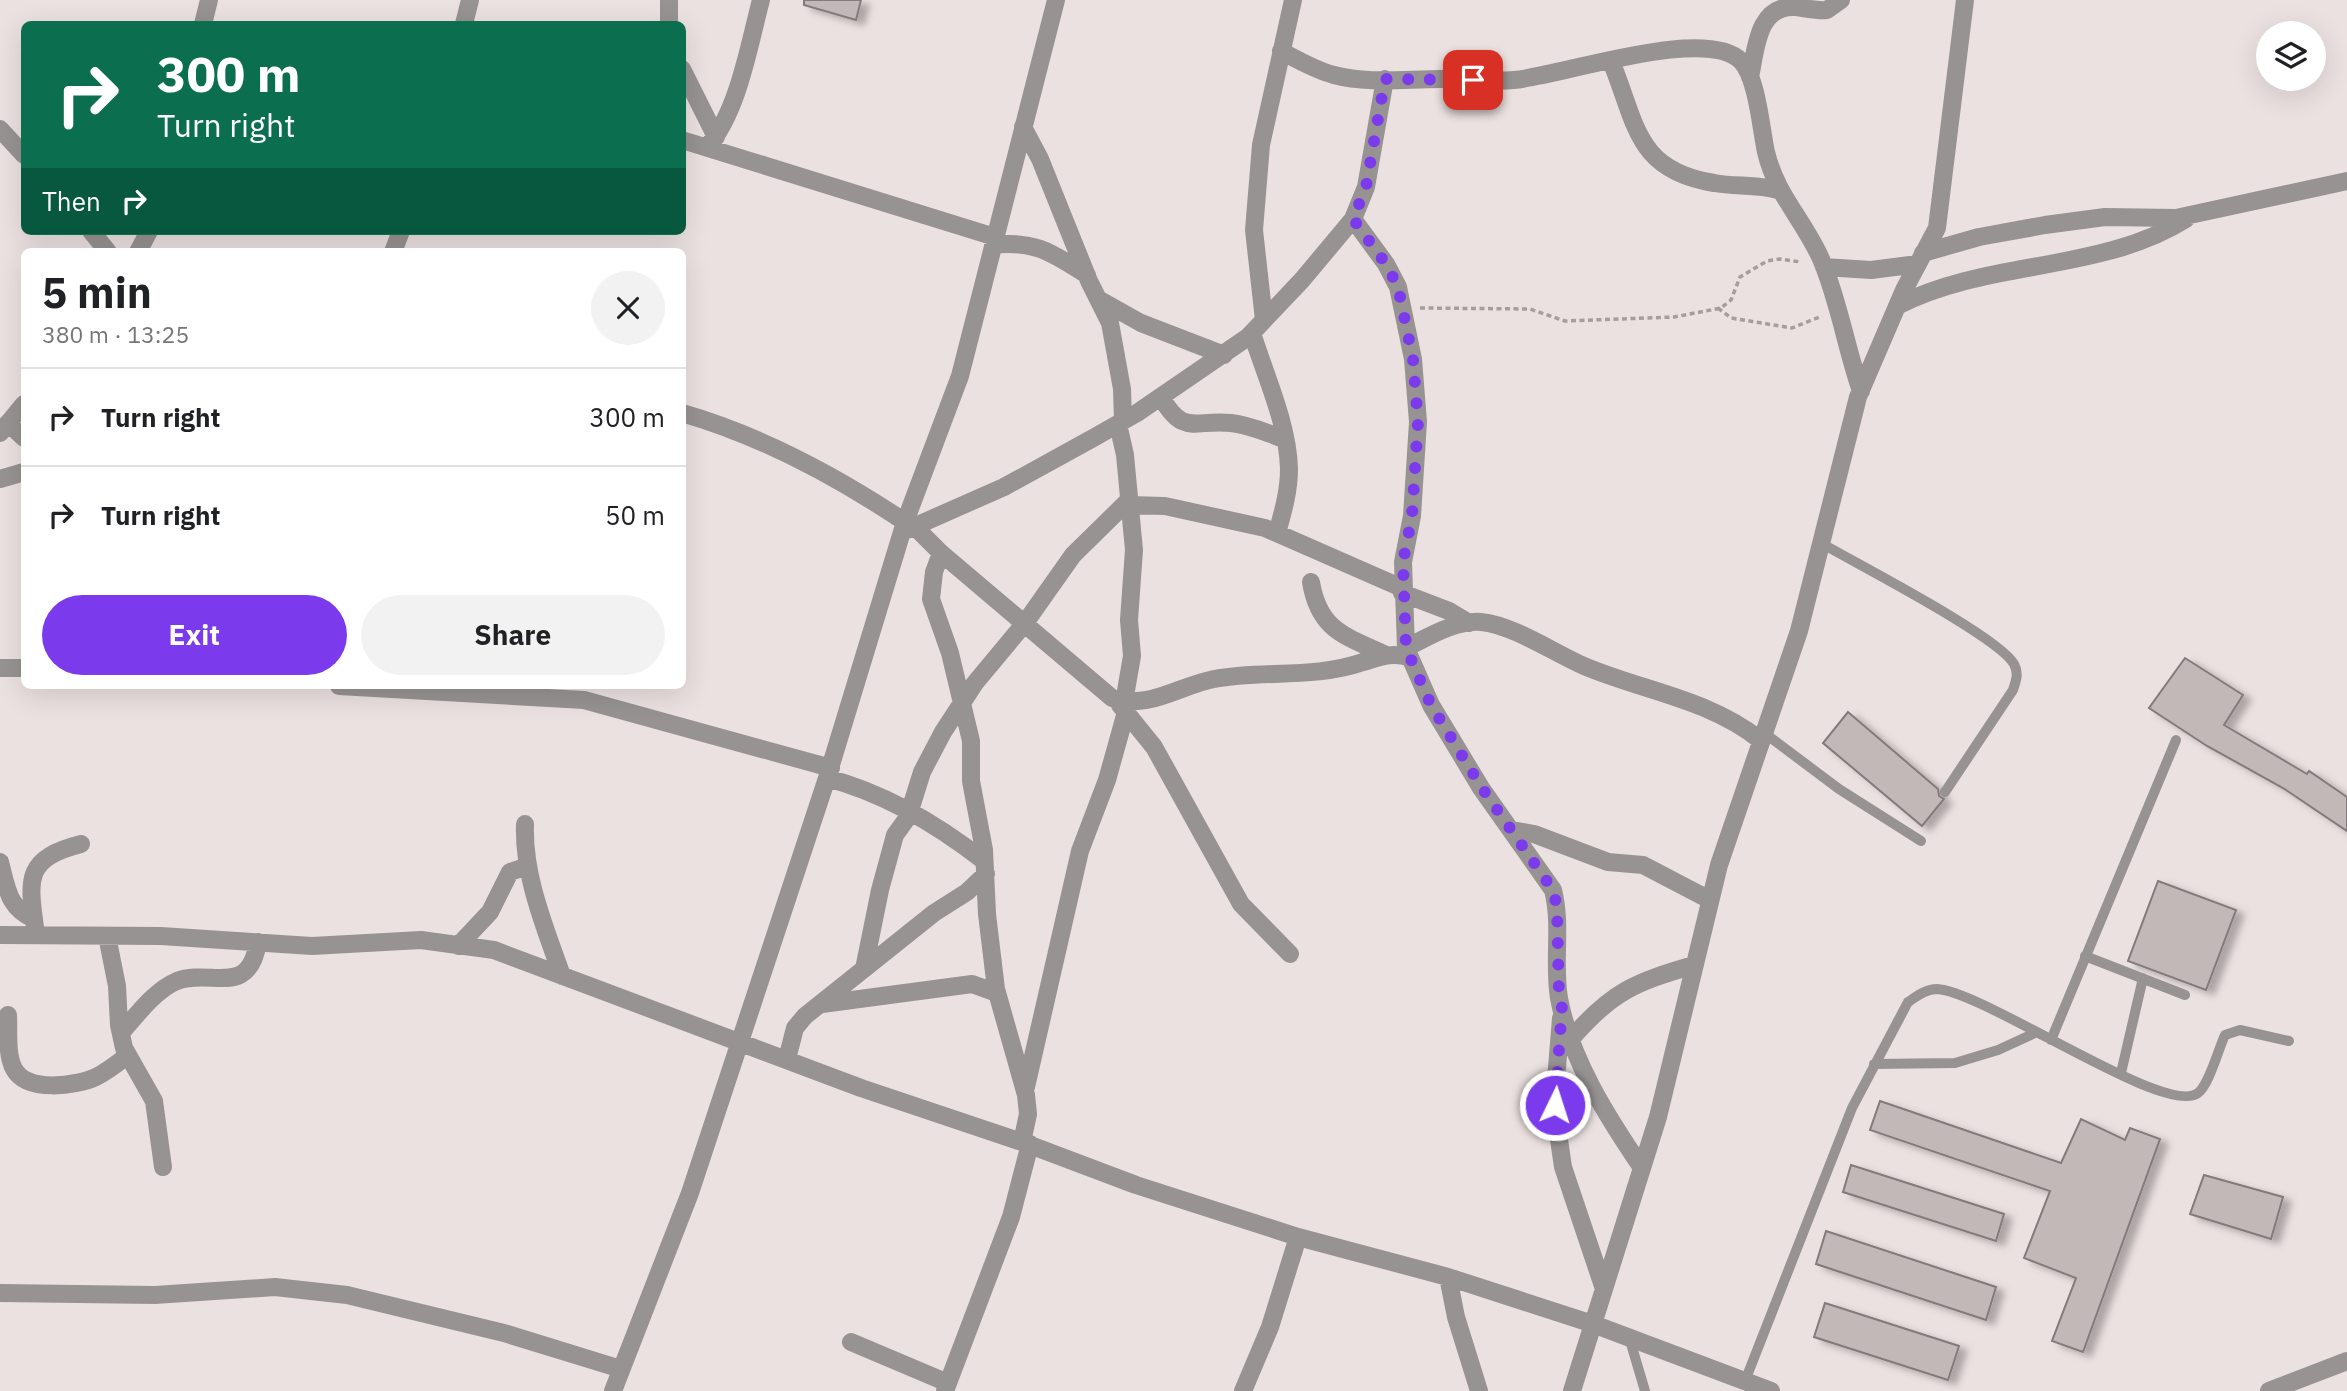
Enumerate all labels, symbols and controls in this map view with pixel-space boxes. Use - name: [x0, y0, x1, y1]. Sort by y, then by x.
- map controls: [2256, 21, 2326, 91]
- button: layers: [2256, 21, 2326, 91]
- text: 300 m: [157, 42, 301, 105]
- icon: right: [42, 49, 133, 140]
- pin: [1443, 50, 1503, 110]
- icon: arrive: [1454, 61, 1492, 99]
- text: Turn right: [157, 104, 295, 146]
- icon: right: [115, 182, 153, 220]
- text: Then: [42, 184, 101, 218]
- text: 5 min: [42, 265, 152, 320]
- button: close: [591, 271, 665, 345]
- text: 380 m · 13:25: [42, 319, 189, 349]
- icon: right: [42, 398, 80, 436]
- text: Turn right: [101, 400, 220, 434]
- text: 300 m: [589, 400, 665, 434]
- icon: right: [42, 496, 80, 534]
- text: Turn right: [101, 498, 220, 532]
- text: 50 m: [605, 498, 665, 532]
- button: Exit: [42, 595, 347, 675]
- button: Share: [361, 595, 665, 675]
- position arrow: [1518, 1068, 1592, 1142]

